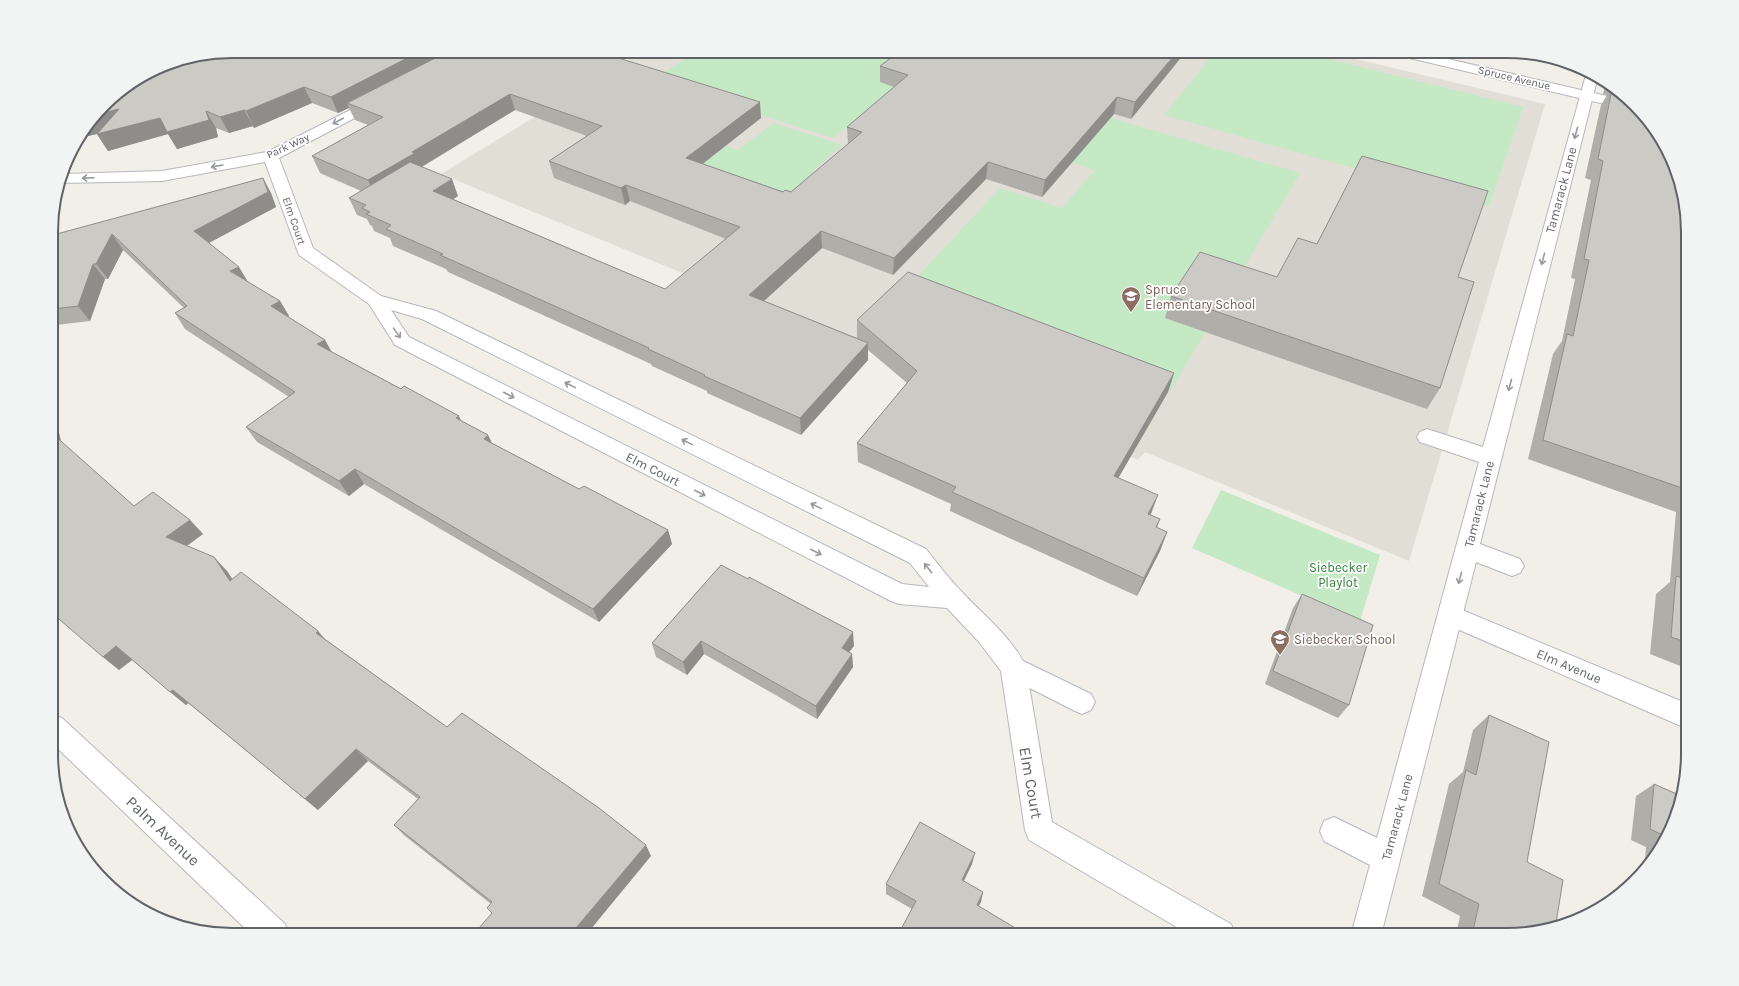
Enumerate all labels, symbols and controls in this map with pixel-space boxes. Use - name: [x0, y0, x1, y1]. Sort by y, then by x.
- street label: Spruce Avenue: [1477, 63, 1552, 93]
- one-way arrow: [332, 118, 344, 125]
- one-way arrow: [1571, 126, 1579, 139]
- street label: Park Way: [265, 130, 311, 162]
- street label: Tamarack Lane: [1542, 145, 1580, 235]
- one-way arrow: [211, 162, 224, 170]
- one-way arrow: [82, 174, 95, 182]
- street label: Elm Court: [280, 195, 308, 247]
- one-way arrow: [1539, 252, 1546, 265]
- place label: Spruce Elementary School: [1145, 282, 1255, 312]
- school or university icon: Spruce Elementary School: [1120, 285, 1142, 313]
- one-way arrow: [393, 327, 401, 338]
- one-way arrow: [1506, 378, 1513, 391]
- one-way arrow: [565, 381, 577, 388]
- one-way arrow: [503, 392, 515, 399]
- one-way arrow: [681, 438, 693, 445]
- street label: Elm Court: [623, 449, 683, 489]
- street label: Tamarack Lane: [1461, 459, 1497, 549]
- one-way arrow: [694, 489, 706, 497]
- one-way arrow: [811, 501, 823, 509]
- one-way arrow: [810, 549, 822, 556]
- park label: Siebecker Playlot: [1309, 560, 1367, 590]
- one-way arrow: [924, 563, 933, 574]
- one-way arrow: [1456, 572, 1463, 585]
- school or university icon: Siebecker School: [1269, 628, 1291, 656]
- place label: Siebecker School: [1294, 632, 1396, 647]
- street label: Elm Avenue: [1534, 646, 1604, 687]
- street label: Elm Court: [1015, 746, 1047, 820]
- street label: Tamarack Lane: [1378, 772, 1416, 862]
- street label: Palm Avenue: [122, 792, 204, 870]

